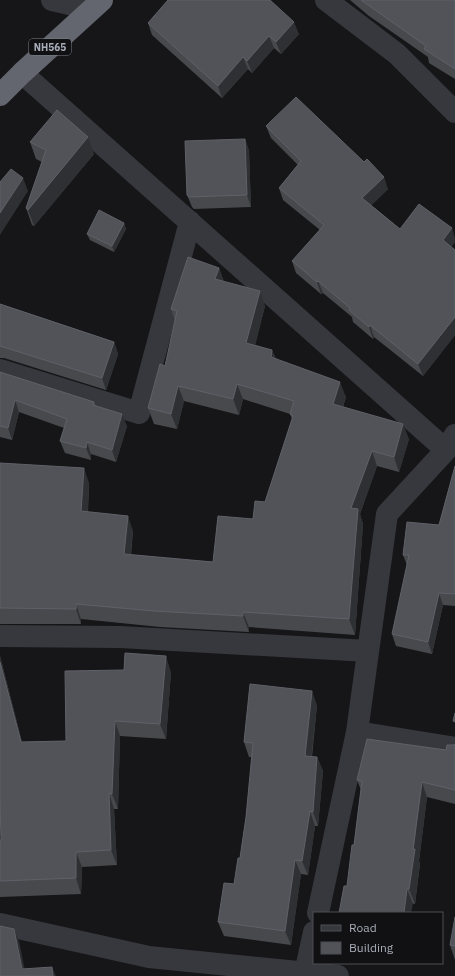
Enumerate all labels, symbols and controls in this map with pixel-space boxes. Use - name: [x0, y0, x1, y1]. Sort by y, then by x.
- road number: NH565: [29, 39, 71, 55]
- legend: [313, 912, 443, 964]
- text: Road: [349, 920, 377, 935]
- text: Building: [349, 940, 394, 955]

